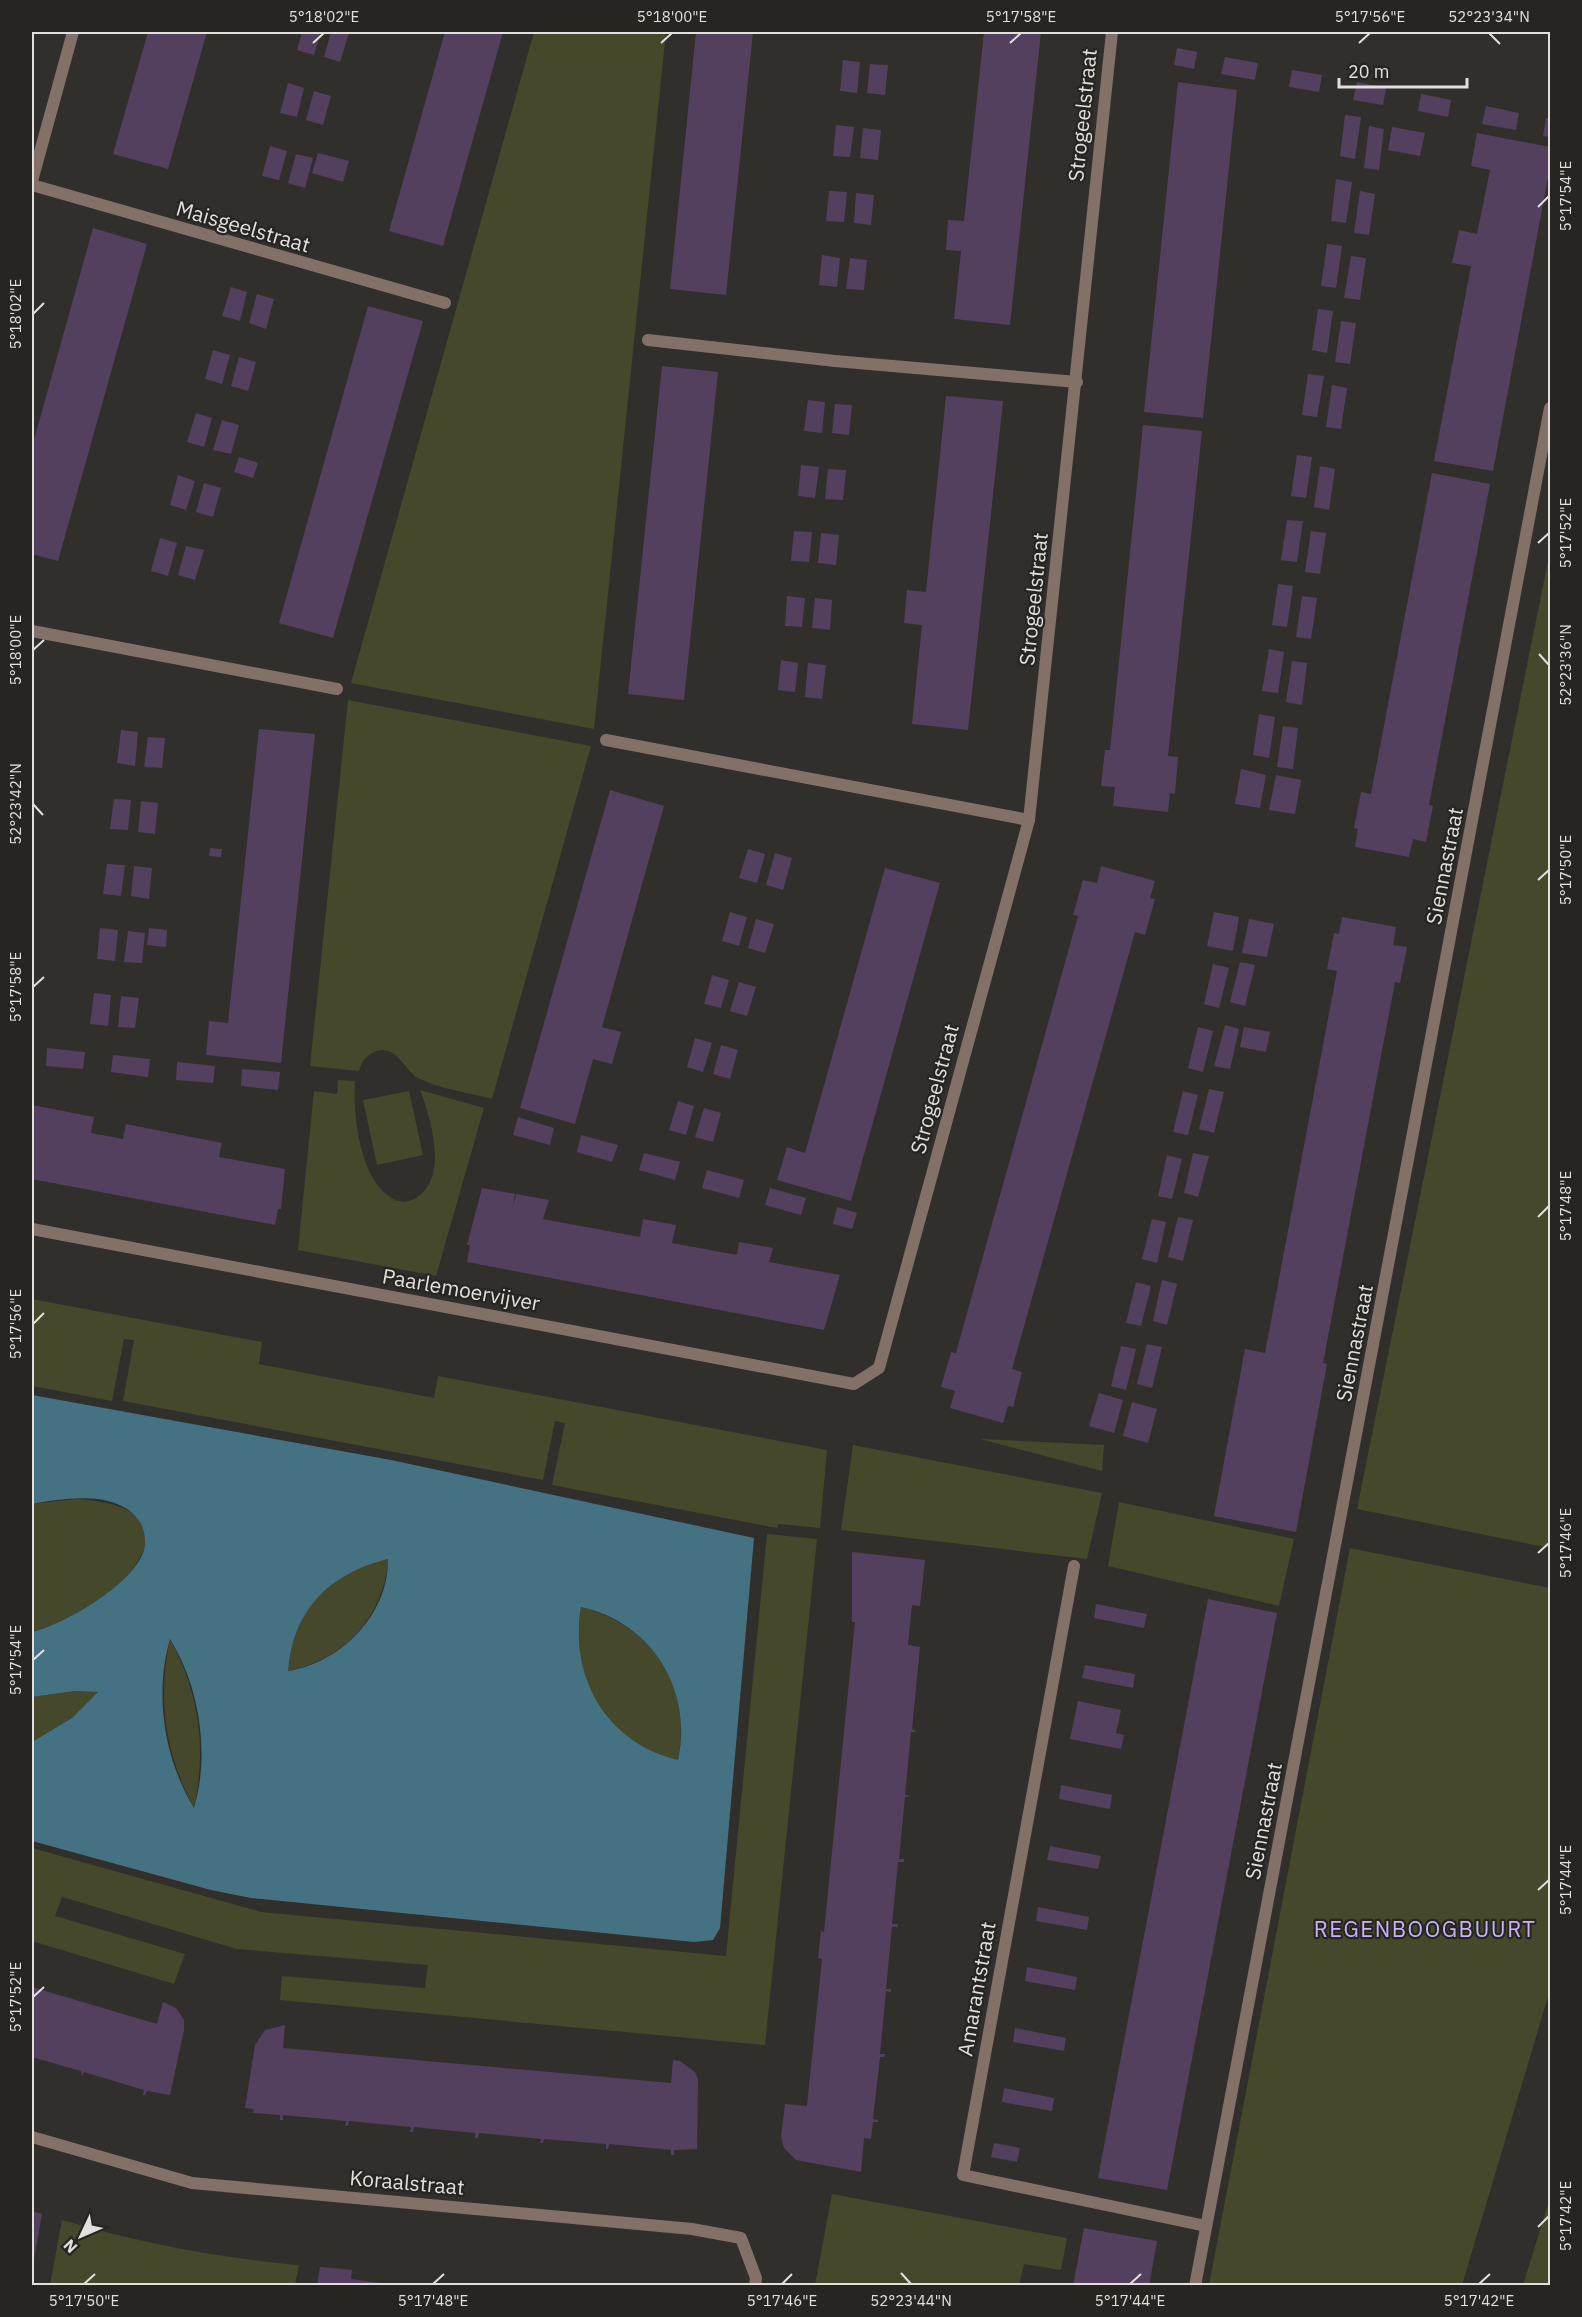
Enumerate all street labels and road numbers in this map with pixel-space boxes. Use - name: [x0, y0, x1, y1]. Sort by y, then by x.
- street label: Strogeelstraat: [1061, 47, 1103, 183]
- street label: Maisgeelstraat: [173, 194, 314, 259]
- street label: Strogeelstraat: [1012, 531, 1054, 667]
- street label: Siennastraat: [1419, 805, 1469, 927]
- street label: Strogeelstraat: [903, 1021, 965, 1157]
- street label: Paarlemoervijver: [380, 1261, 543, 1317]
- street label: Siennastraat: [1329, 1282, 1379, 1404]
- street label: Siennastraat: [1238, 1760, 1288, 1882]
- street label: Amarantstraat: [950, 1919, 1002, 2058]
- street label: Koraalstraat: [348, 2163, 466, 2201]

